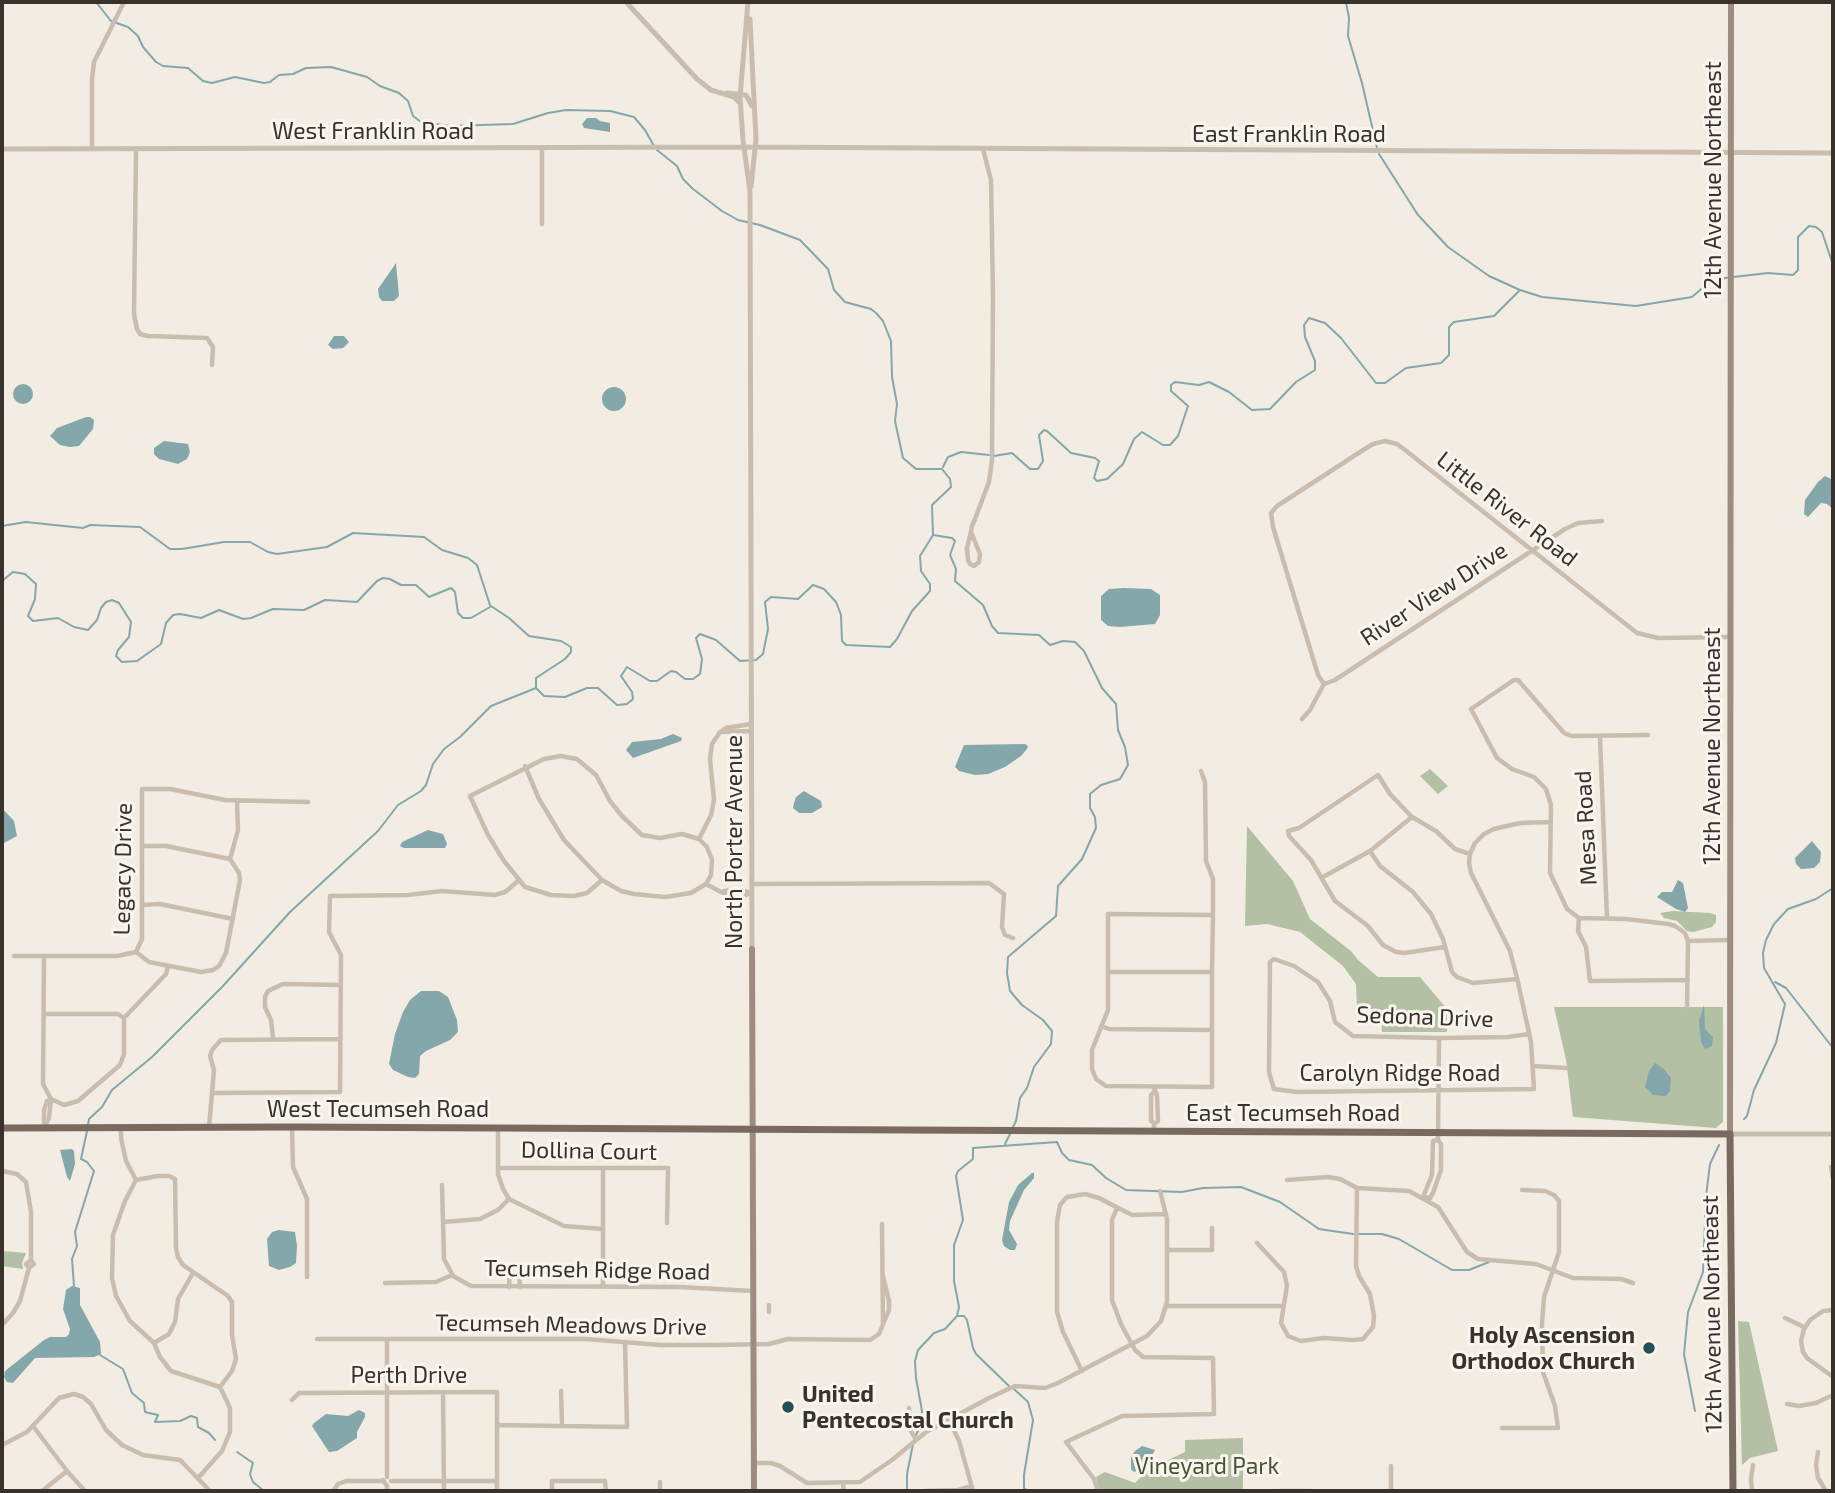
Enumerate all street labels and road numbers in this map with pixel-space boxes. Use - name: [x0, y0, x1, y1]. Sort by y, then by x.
- street label: 12th Avenue Northeast: [1699, 61, 1727, 299]
- street label: West Franklin Road: [272, 117, 474, 145]
- street label: East Franklin Road: [1192, 120, 1386, 148]
- street label: Little River Road: [1431, 445, 1583, 573]
- street label: River View Drive: [1355, 536, 1513, 652]
- street label: 12th Avenue Northeast: [1698, 627, 1726, 865]
- street label: North Porter Avenue: [720, 735, 748, 949]
- street label: Mesa Road: [1569, 770, 1603, 886]
- street label: Legacy Drive: [108, 802, 138, 936]
- street label: Sedona Drive: [1356, 1001, 1494, 1033]
- street label: Carolyn Ridge Road: [1300, 1059, 1500, 1087]
- street label: West Tecumseh Road: [267, 1095, 489, 1123]
- street label: East Tecumseh Road: [1186, 1099, 1400, 1127]
- street label: Dollina Court: [521, 1136, 657, 1166]
- street label: 12th Avenue Northeast: [1696, 1195, 1728, 1433]
- street label: Tecumseh Ridge Road: [484, 1254, 710, 1286]
- street label: Tecumseh Meadows Drive: [435, 1309, 707, 1341]
- street label: Perth Drive: [351, 1361, 467, 1389]

